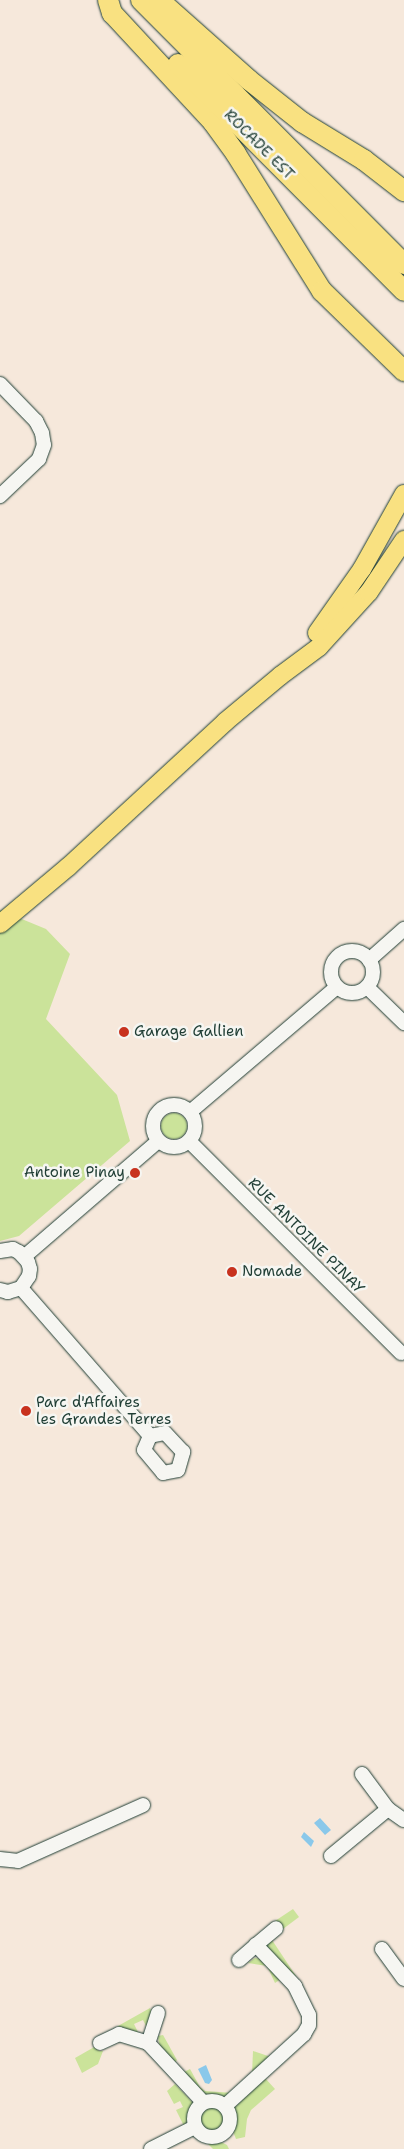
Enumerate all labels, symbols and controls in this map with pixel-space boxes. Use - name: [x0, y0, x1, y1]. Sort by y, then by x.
- street label: ROCADE EST: [220, 106, 298, 184]
- place label: Garage Gallien: [134, 1023, 243, 1041]
- marker: Garage Gallien: [118, 1026, 130, 1038]
- place label: Antoine Pinay: [24, 1164, 125, 1182]
- marker: Antoine Pinay: [129, 1167, 141, 1179]
- street label: RUE ANTOINE PINAY: [244, 1174, 368, 1298]
- place label: Nomade: [242, 1263, 302, 1281]
- marker: Nomade: [226, 1266, 238, 1278]
- place label: Parc d'Affaires les Grandes Terres: [36, 1393, 172, 1428]
- marker: Parc d'Affaires les Grandes Terres: [20, 1405, 32, 1417]

